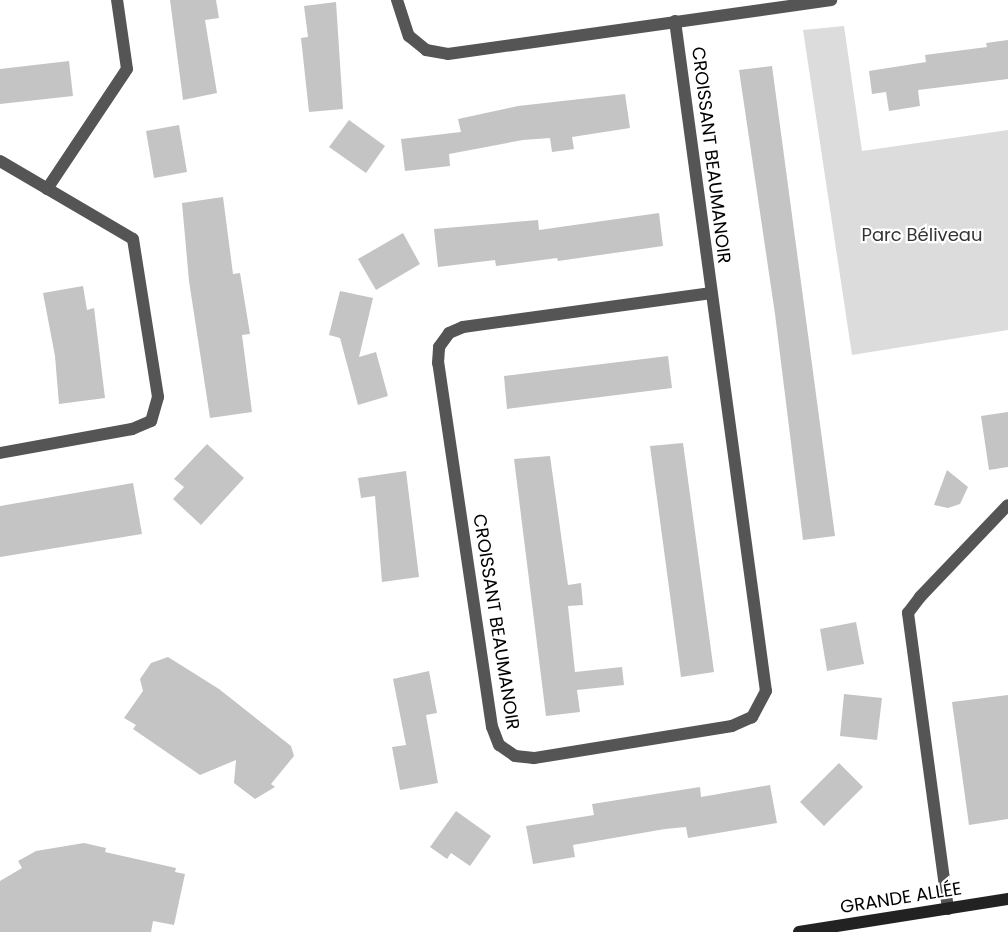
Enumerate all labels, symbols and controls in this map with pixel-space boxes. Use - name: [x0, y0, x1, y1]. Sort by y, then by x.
- street label: CROISSANT BEAUMANOIR: [687, 45, 735, 265]
- park label: Parc Béliveau: [861, 224, 983, 246]
- street label: CROISSANT BEAUMANOIR: [468, 513, 524, 731]
- street label: GRANDE ALLÉE: [839, 878, 963, 918]

